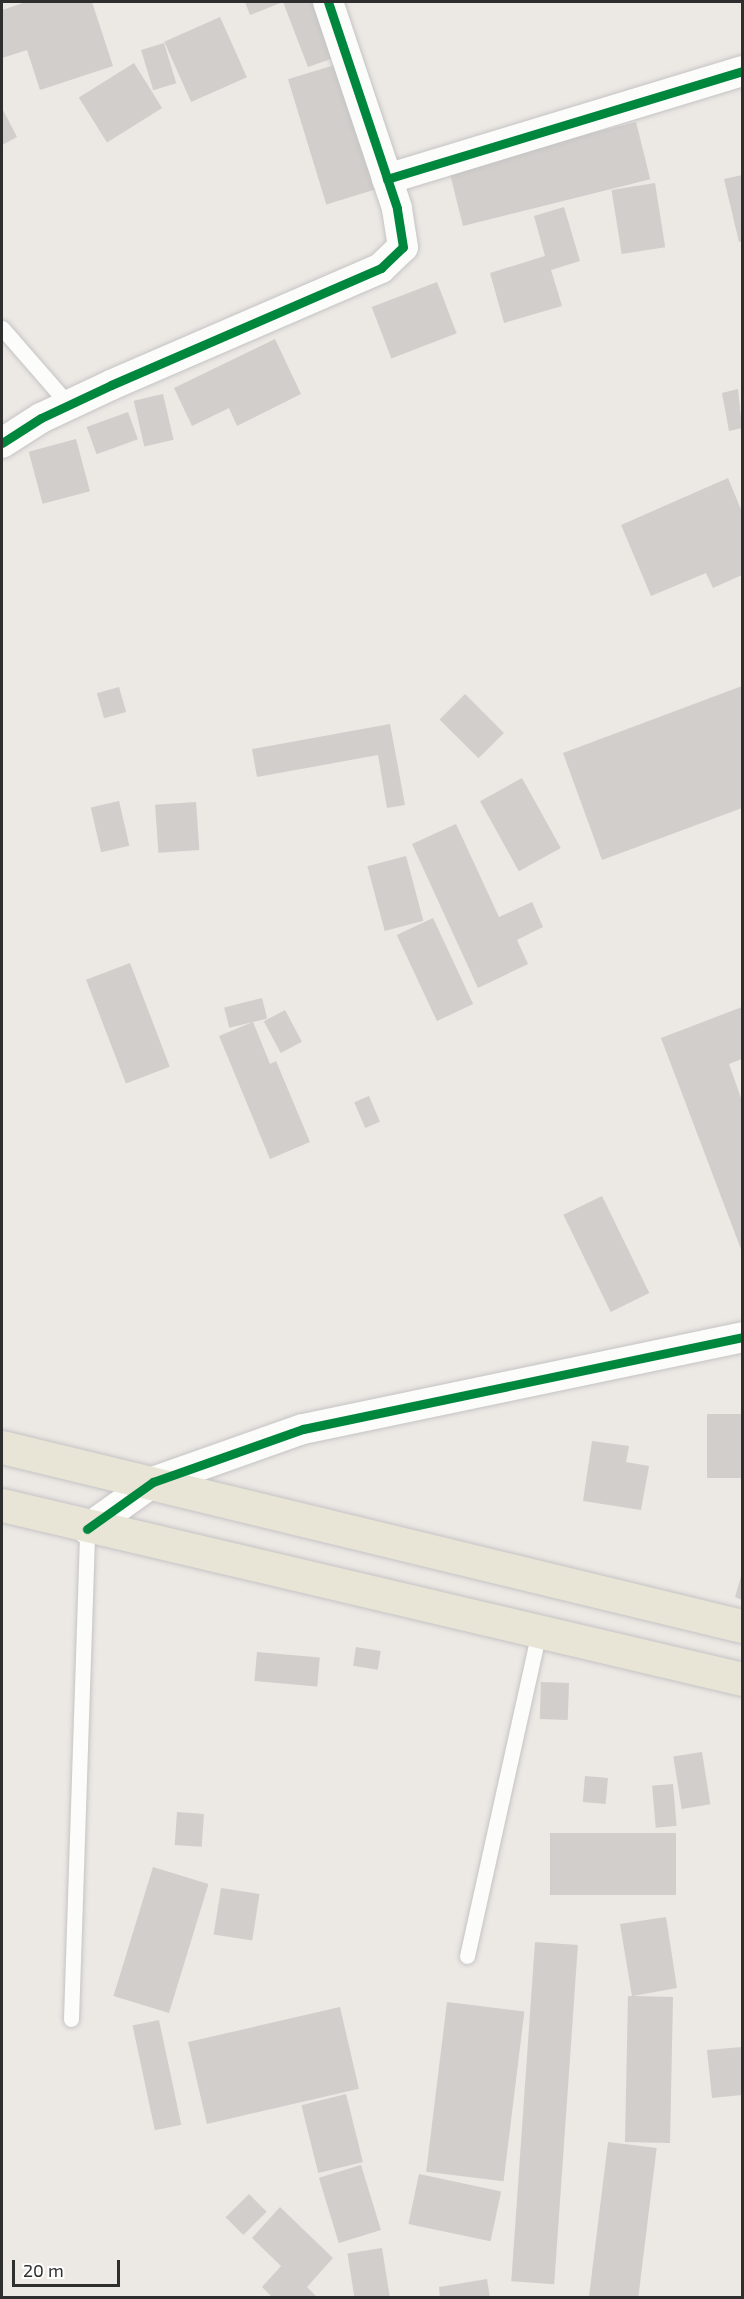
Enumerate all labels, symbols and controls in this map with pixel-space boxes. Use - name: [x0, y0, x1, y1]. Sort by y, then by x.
- scale bar: [15, 2248, 123, 2286]
- text: 20 m: [23, 2259, 64, 2281]

